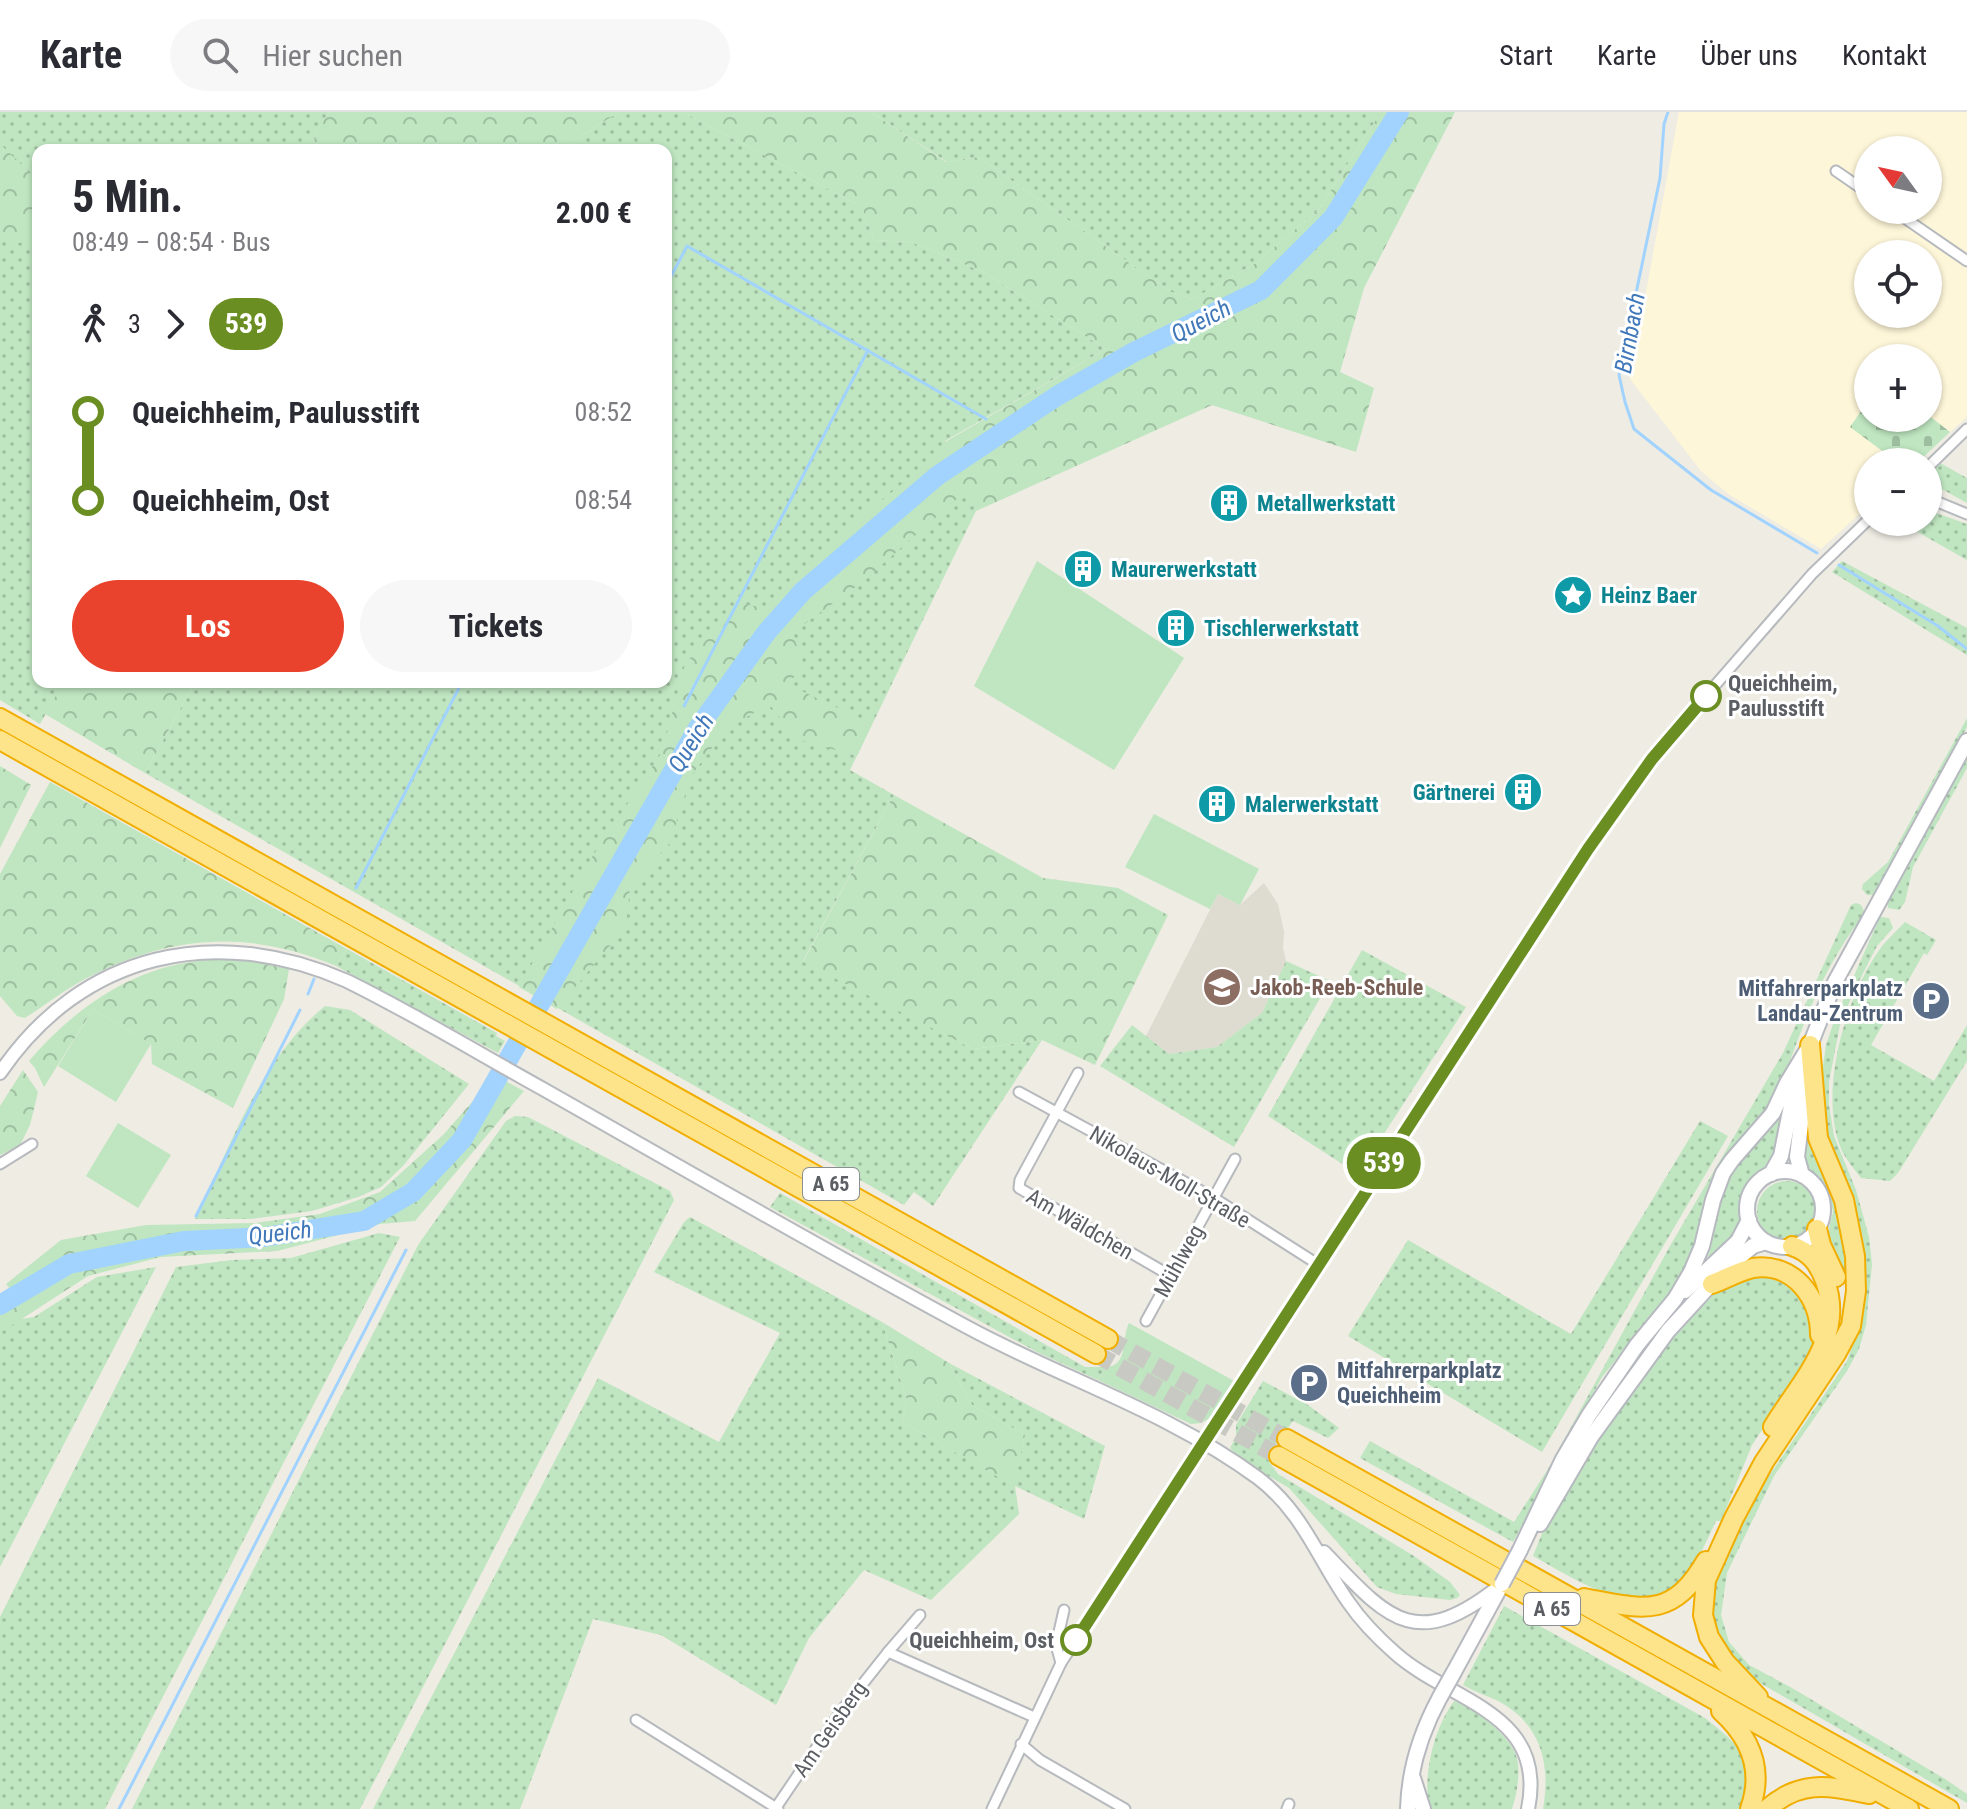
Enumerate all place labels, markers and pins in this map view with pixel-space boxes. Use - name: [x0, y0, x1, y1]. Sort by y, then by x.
- building icon: Metallwerkstatt: [1208, 482, 1250, 524]
- place label: Metallwerkstatt: [1257, 491, 1396, 516]
- building icon: Maurerwerkstatt: [1062, 548, 1104, 590]
- place label: Maurerwerkstatt: [1111, 557, 1257, 582]
- place icon: Heinz Baer: [1552, 574, 1594, 616]
- place label: Heinz Baer: [1601, 583, 1697, 608]
- building icon: Tischlerwerkstatt: [1155, 607, 1197, 649]
- place label: Tischlerwerkstatt: [1204, 616, 1359, 641]
- place label: Queichheim, Paulusstift: [1728, 671, 1838, 721]
- marker: Queichheim, Paulusstift: [1691, 681, 1721, 711]
- building icon: Gärtnerei: [1502, 771, 1544, 813]
- place label: Gärtnerei: [1413, 780, 1495, 805]
- building icon: Malerwerkstatt: [1196, 783, 1238, 825]
- place label: Malerwerkstatt: [1245, 792, 1379, 817]
- school or university icon: Jakob-Reeb-Schule: [1201, 966, 1243, 1008]
- place label: Jakob-Reeb-Schule: [1250, 975, 1423, 1000]
- place label: Mitfahrerparkplatz Landau-Zentrum: [1738, 976, 1903, 1026]
- parking icon: Mitfahrerparkplatz Landau-Zentrum: [1910, 980, 1952, 1022]
- place label: Mitfahrerparkplatz Queichheim: [1337, 1358, 1502, 1408]
- parking icon: Mitfahrerparkplatz Queichheim: [1288, 1362, 1330, 1404]
- marker: Queichheim, Ost: [1061, 1625, 1091, 1655]
- place label: Queichheim, Ost: [909, 1628, 1054, 1653]

